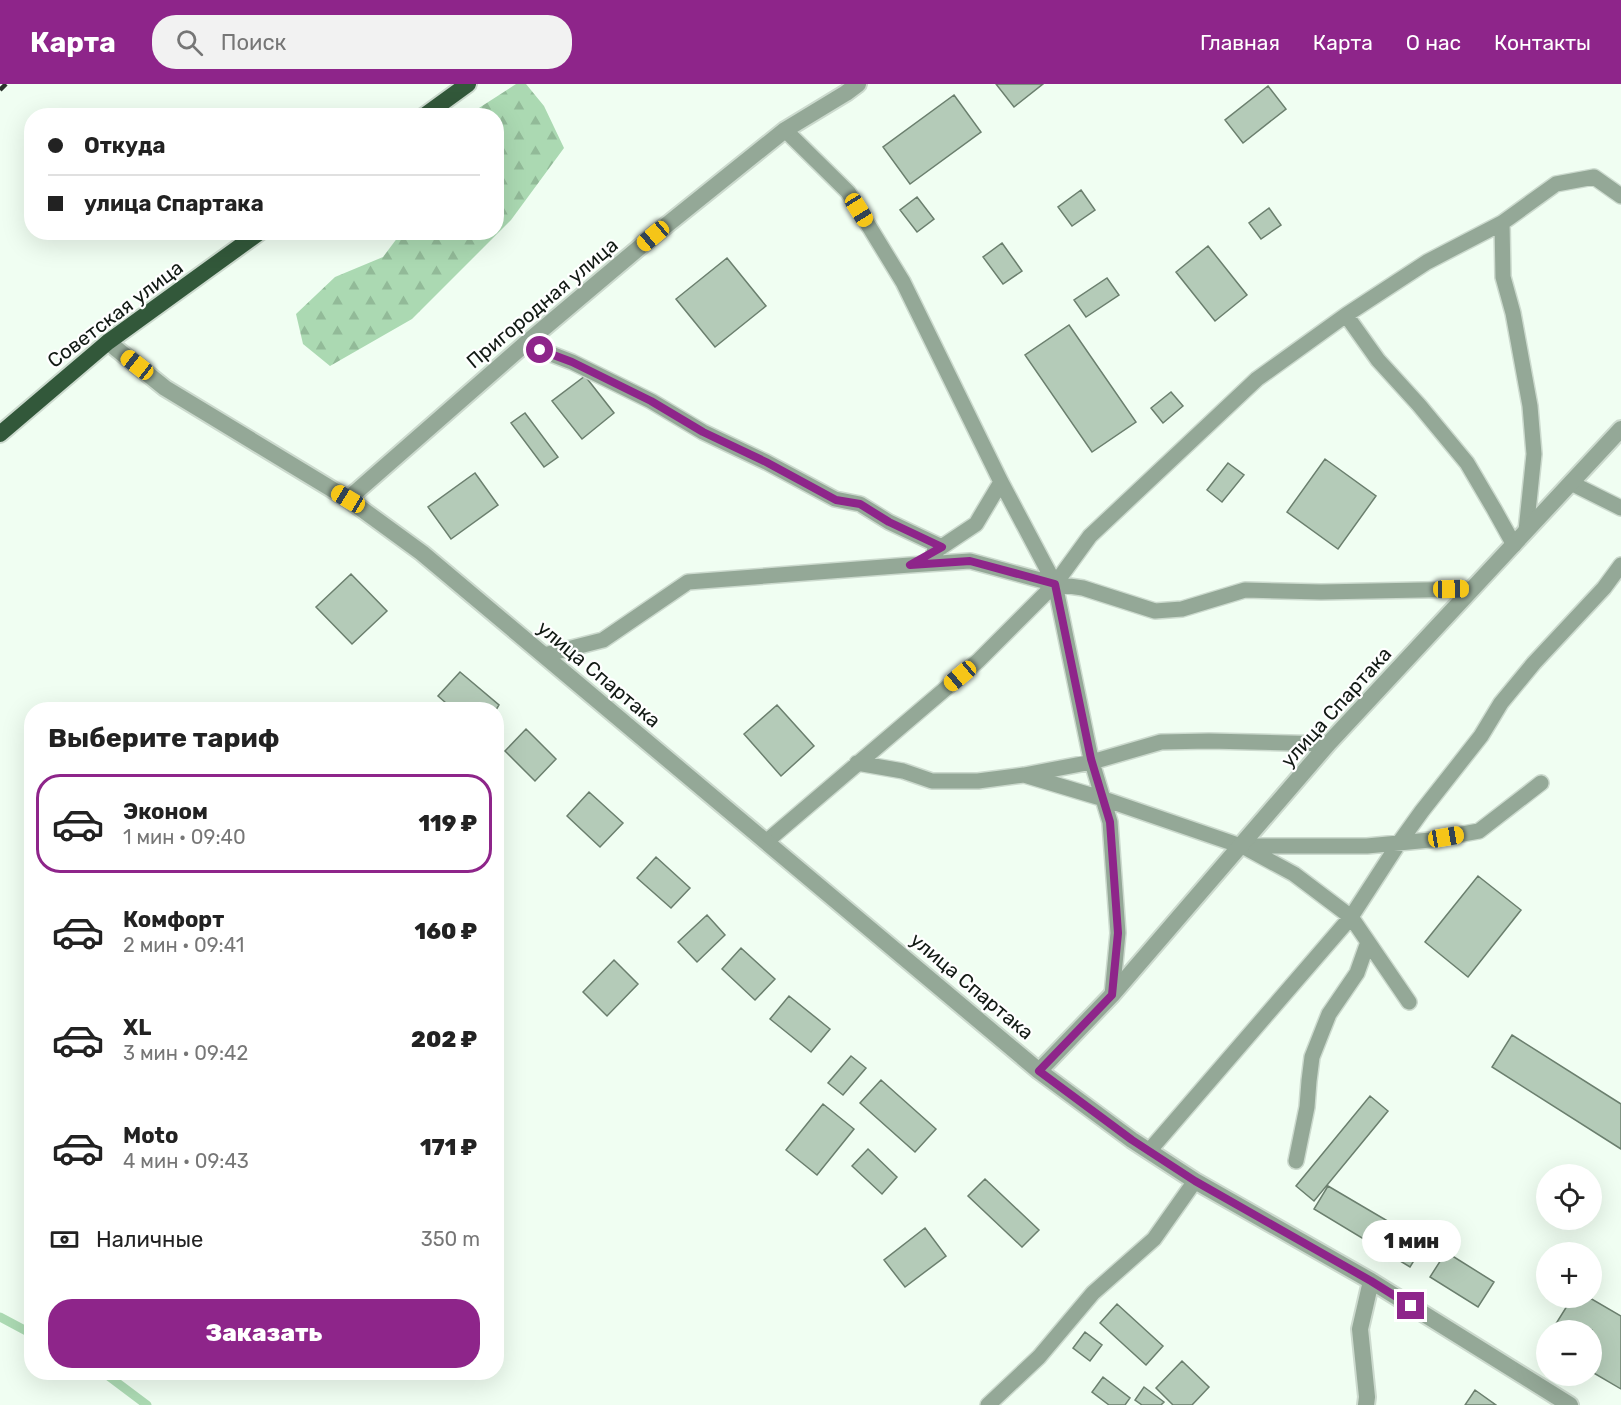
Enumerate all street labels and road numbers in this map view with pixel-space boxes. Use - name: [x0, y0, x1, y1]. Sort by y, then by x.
- street label: Пригородная улица: [461, 233, 623, 373]
- street label: Советская улица: [42, 255, 188, 373]
- street label: улица Спартака: [532, 615, 666, 733]
- street label: улица Спартака: [1276, 642, 1396, 772]
- street label: улица Спартака: [905, 927, 1039, 1045]

